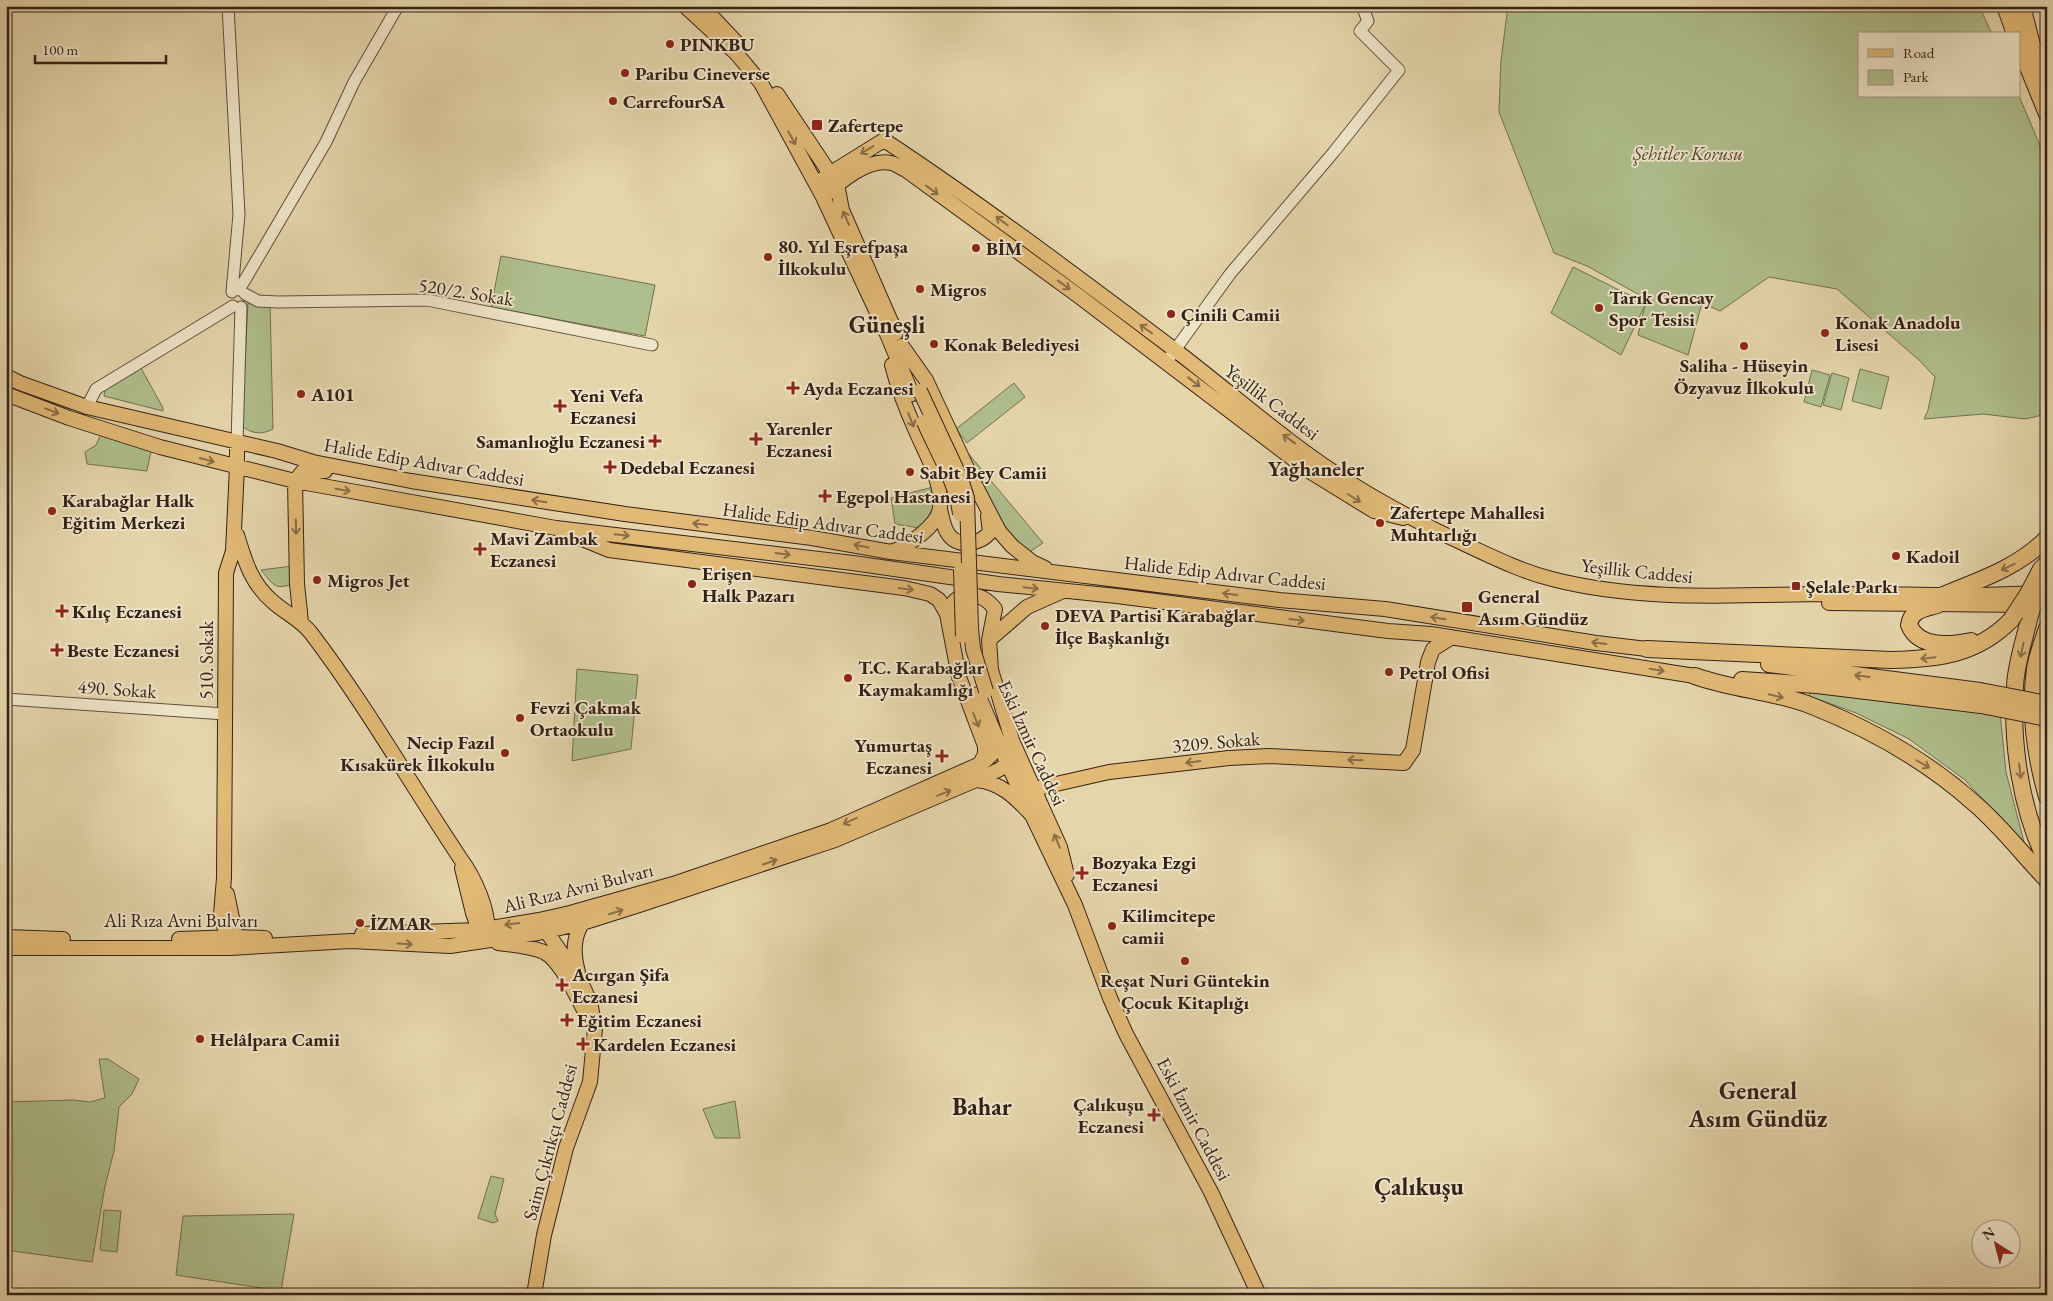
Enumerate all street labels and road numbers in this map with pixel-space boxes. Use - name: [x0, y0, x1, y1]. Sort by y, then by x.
- street label: 520/2. Sokak: [417, 272, 516, 312]
- street label: Yeşillik Caddesi: [1220, 358, 1325, 446]
- street label: Halide Edip Adıvar Caddesi: [322, 432, 526, 492]
- street label: Halide Edip Adıvar Caddesi: [721, 497, 926, 550]
- street label: Halide Edip Adıvar Caddesi: [1123, 550, 1328, 596]
- street label: Yeşillik Caddesi: [1580, 553, 1694, 589]
- street label: 510. Sokak: [194, 619, 219, 699]
- street label: 490. Sokak: [77, 674, 158, 704]
- street label: Eski İzmir Caddesi: [992, 676, 1072, 810]
- street label: 3209. Sokak: [1171, 726, 1262, 758]
- street label: Ali Rıza Avni Bulvarı: [499, 857, 656, 919]
- street label: Ali Rıza Avni Bulvarı: [103, 908, 258, 933]
- street label: Eski İzmir Caddesi: [1151, 1053, 1237, 1185]
- street label: Saim Çıkrıkçı Caddesi: [517, 1061, 583, 1223]

